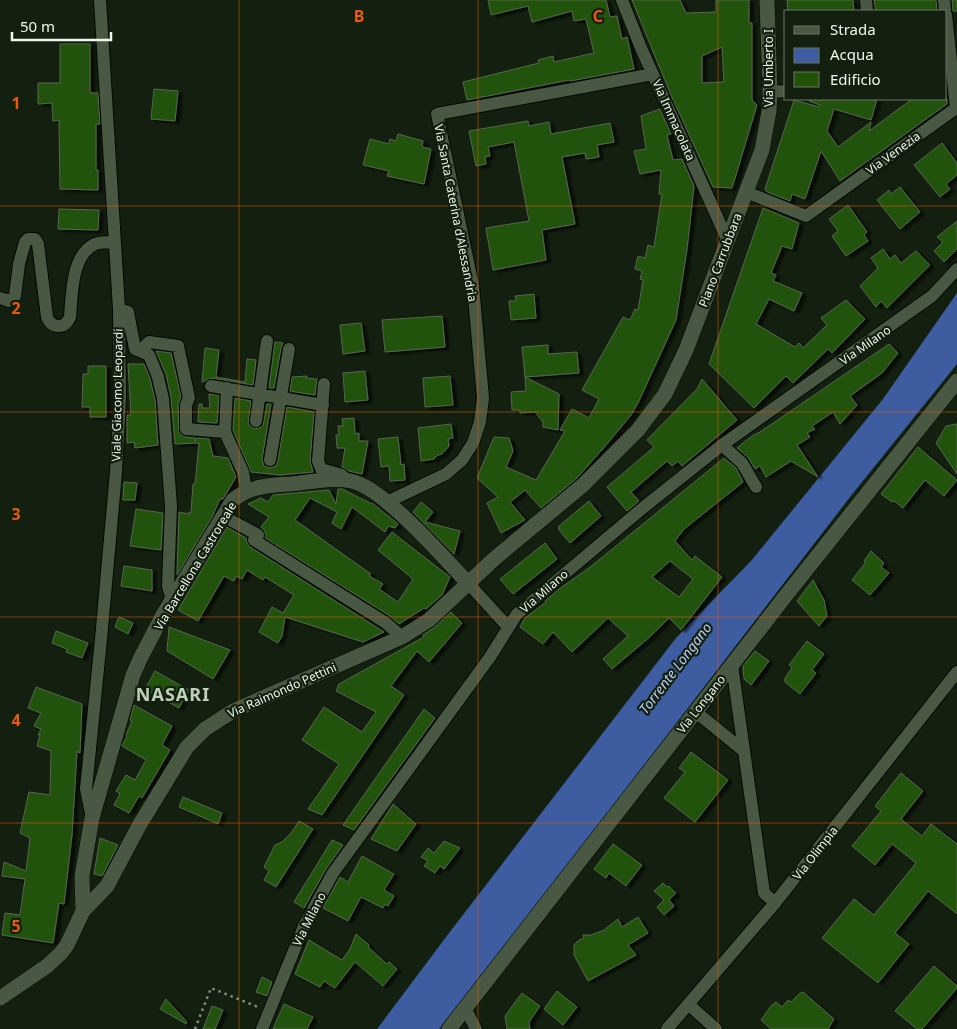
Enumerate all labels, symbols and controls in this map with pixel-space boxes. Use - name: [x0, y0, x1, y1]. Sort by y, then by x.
- text: B: [354, 5, 364, 27]
- text: C: [593, 5, 603, 27]
- scale bar: [12, 10, 111, 42]
- legend: [784, 10, 947, 100]
- text: 50 m: [20, 16, 55, 36]
- text: Strada: [830, 19, 876, 39]
- street label: Via Umberto I: [760, 29, 777, 107]
- text: Acqua: [830, 44, 874, 64]
- text: Edificio: [830, 69, 881, 89]
- street label: Via Immacolata: [648, 77, 700, 163]
- text: 1: [11, 92, 21, 114]
- street label: Via Santa Caterina d'Alessandria: [430, 123, 482, 303]
- street label: Via Venezia: [862, 127, 924, 179]
- street label: Piano Carrubbara: [694, 211, 746, 309]
- text: 2: [11, 297, 21, 319]
- street label: Via Milano: [836, 321, 894, 369]
- street label: Viale Giacomo Leopardi: [107, 328, 127, 462]
- street label: Via Barcellona Castroreale: [150, 498, 240, 633]
- text: 3: [11, 503, 21, 525]
- street label: Via Milano: [516, 565, 572, 617]
- water label: Torrente Longano: [634, 618, 716, 718]
- street label: Via Raimondo Pettini: [225, 658, 339, 722]
- street label: Via Longano: [673, 671, 729, 737]
- district label: NASARI: [136, 682, 210, 706]
- text: 4: [11, 709, 21, 731]
- street label: Via Olimpia: [789, 822, 841, 884]
- street label: Via Milano: [288, 889, 330, 949]
- text: 5: [11, 915, 21, 937]

